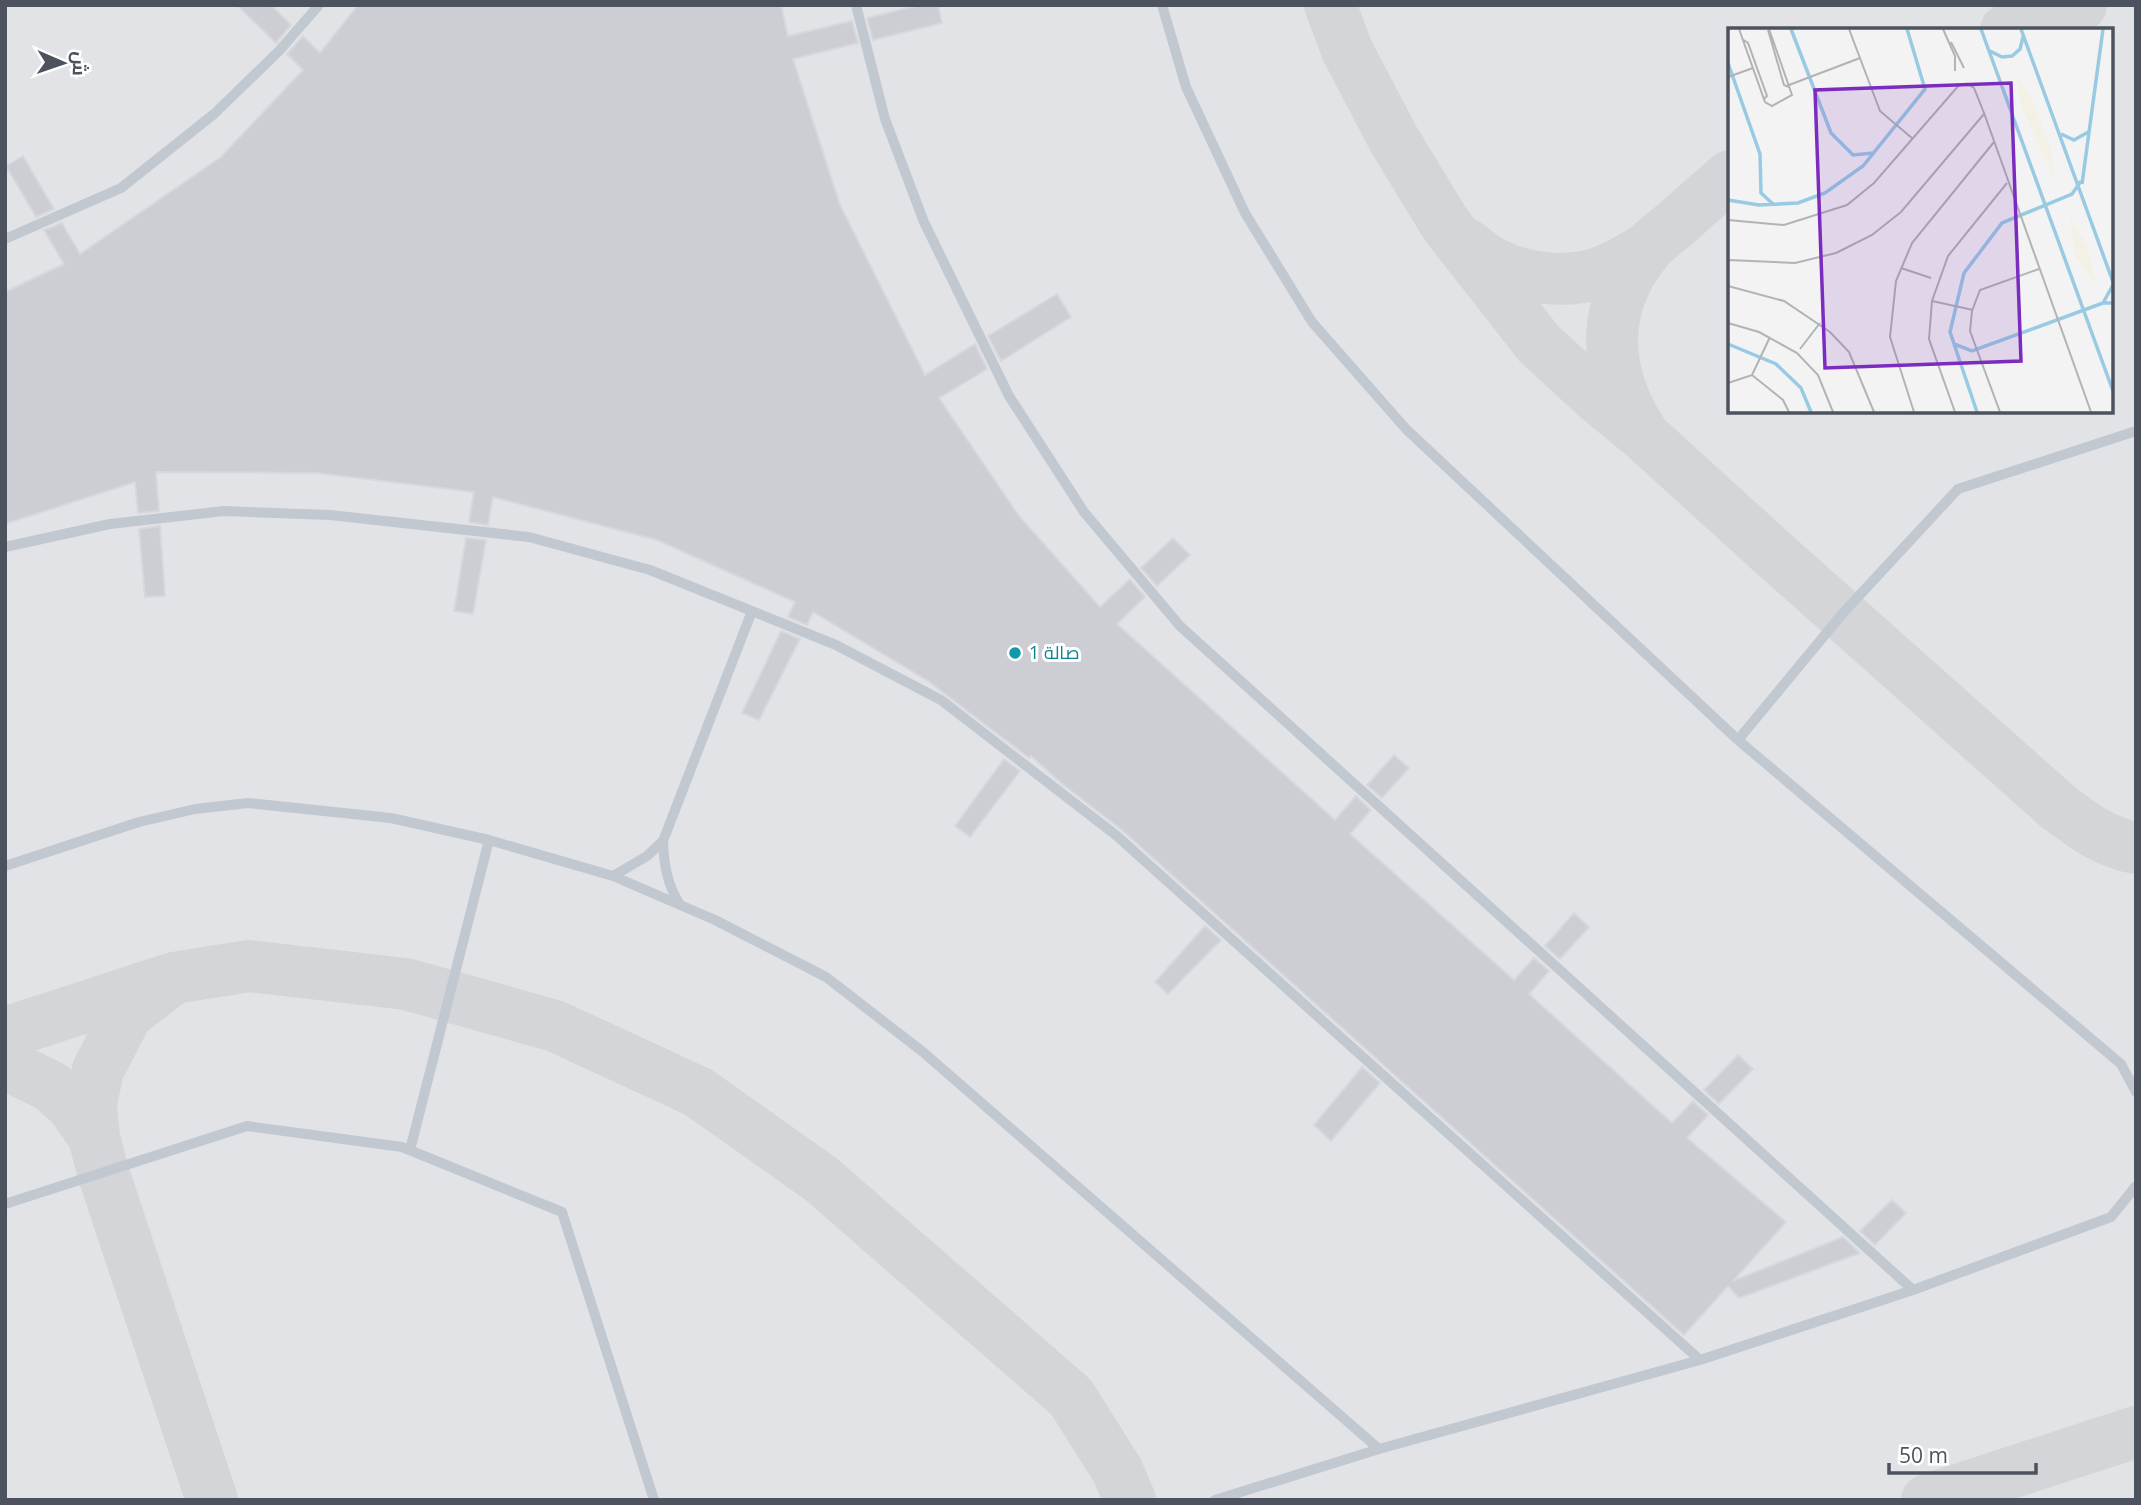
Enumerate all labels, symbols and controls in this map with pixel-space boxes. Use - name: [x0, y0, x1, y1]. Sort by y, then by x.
- north arrow: [28, 28, 98, 98]
- inset map: [1728, 28, 2113, 413]
- text: ش: [67, 51, 93, 76]
- place label: صالة 1: [1029, 640, 1079, 664]
- marker: صالة 1: [1007, 645, 1023, 661]
- scale bar: [1889, 1432, 2036, 1476]
- text: 50 m: [1899, 1441, 1948, 1469]

